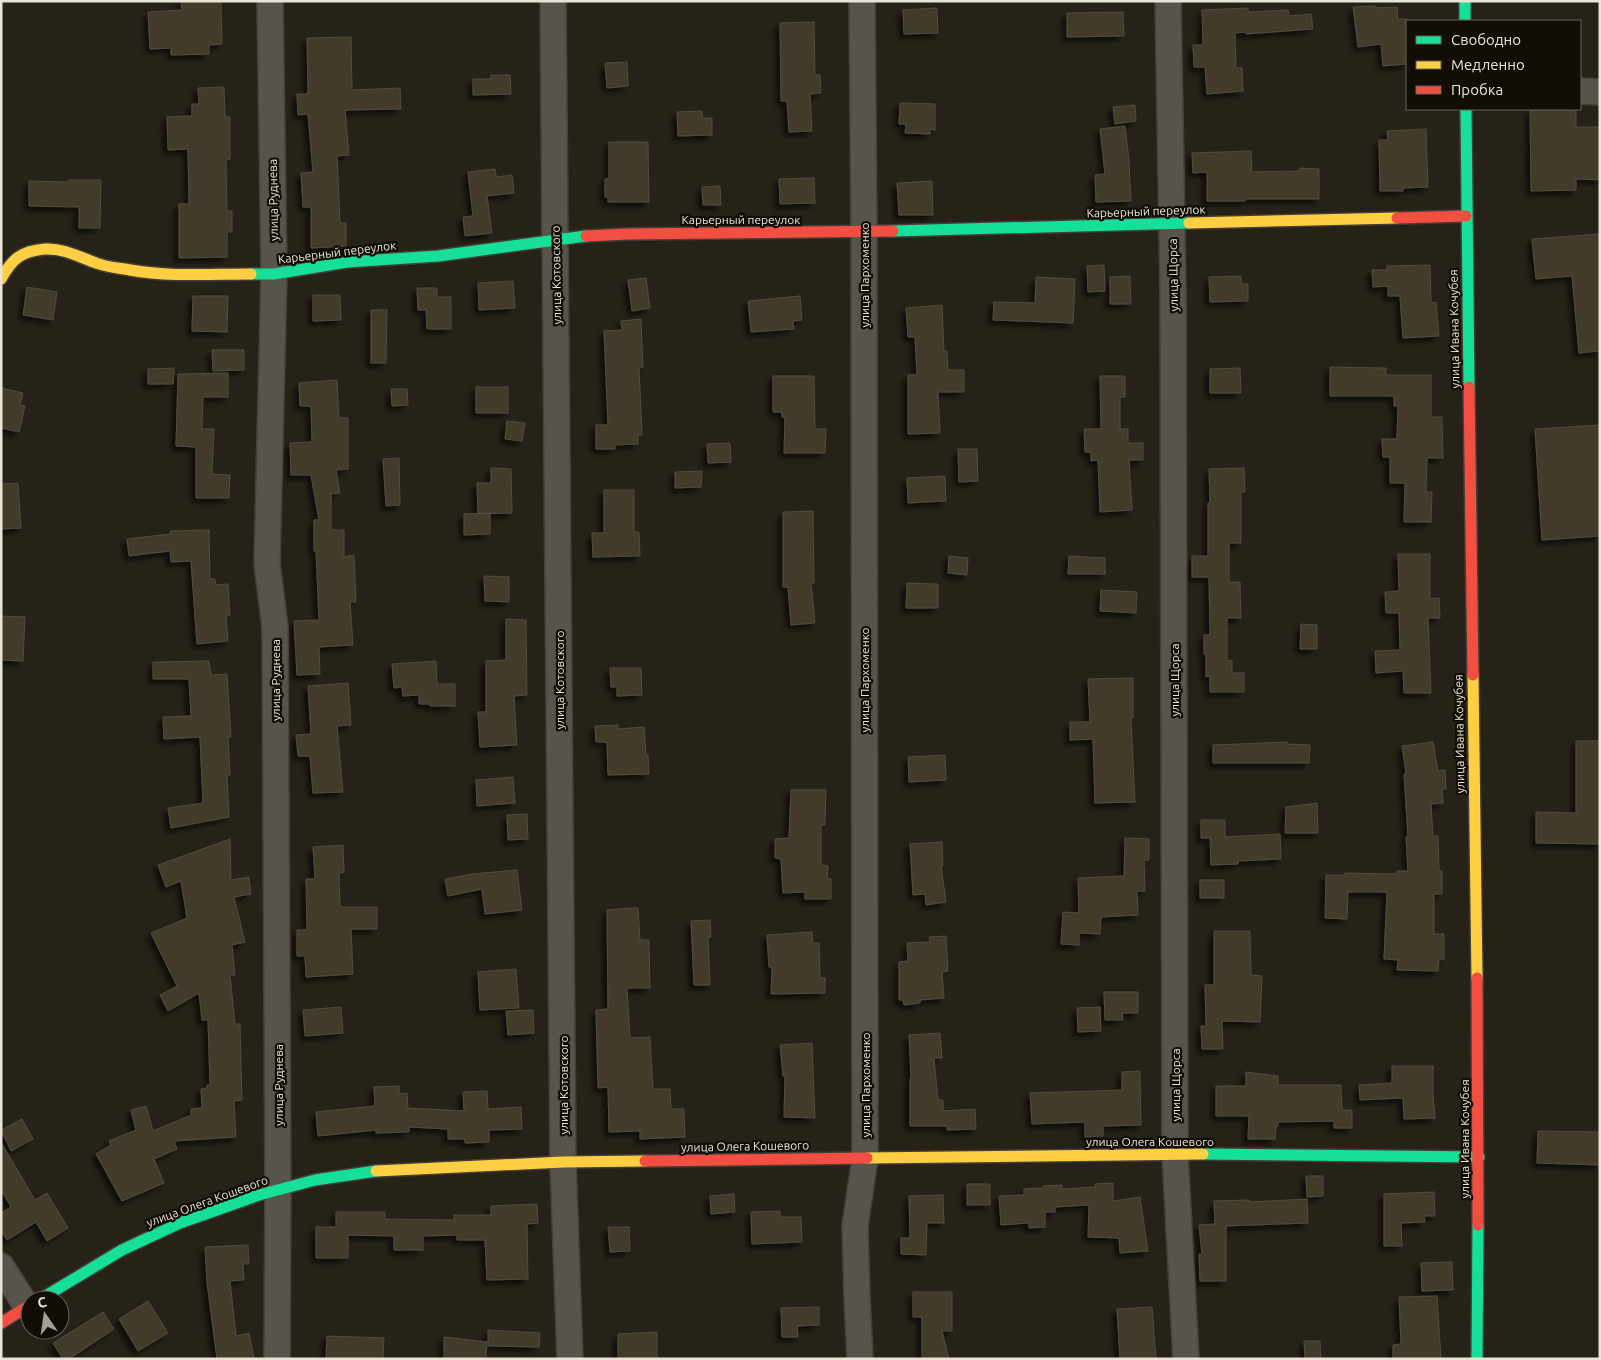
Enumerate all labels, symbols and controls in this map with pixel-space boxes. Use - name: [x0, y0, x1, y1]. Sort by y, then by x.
- legend: [1406, 20, 1581, 110]
- text: Свободно: [1451, 31, 1521, 48]
- text: Медленно: [1451, 56, 1525, 73]
- text: Пробка: [1451, 81, 1503, 98]
- street label: улица Руднева: [266, 159, 280, 241]
- street label: Карьерный переулок: [1086, 202, 1206, 220]
- street label: Карьерный переулок: [681, 213, 801, 226]
- street label: улица Пархоменко: [858, 222, 871, 328]
- street label: улица Котовского: [549, 225, 563, 325]
- street label: Карьерный переулок: [277, 238, 397, 266]
- street label: улица Щорса: [1166, 238, 1180, 312]
- street label: улица Ивана Кочубея: [1446, 269, 1462, 389]
- street label: улица Пархоменко: [858, 627, 871, 733]
- street label: улица Котовского: [553, 630, 566, 730]
- street label: улица Руднева: [269, 639, 282, 721]
- street label: улица Щорса: [1168, 643, 1181, 717]
- street label: улица Ивана Кочубея: [1451, 674, 1467, 794]
- street label: улица Пархоменко: [859, 1032, 872, 1138]
- street label: улица Котовского: [557, 1035, 570, 1135]
- street label: улица Руднева: [272, 1044, 285, 1126]
- street label: улица Щорса: [1169, 1048, 1182, 1122]
- street label: улица Ивана Кочубея: [1458, 1079, 1471, 1199]
- street label: улица Олега Кошевого: [1086, 1135, 1214, 1148]
- street label: улица Олега Кошевого: [681, 1138, 809, 1154]
- street label: улица Олега Кошевого: [145, 1173, 269, 1229]
- north arrow: [20, 1290, 70, 1340]
- text: С: [36, 1294, 48, 1311]

